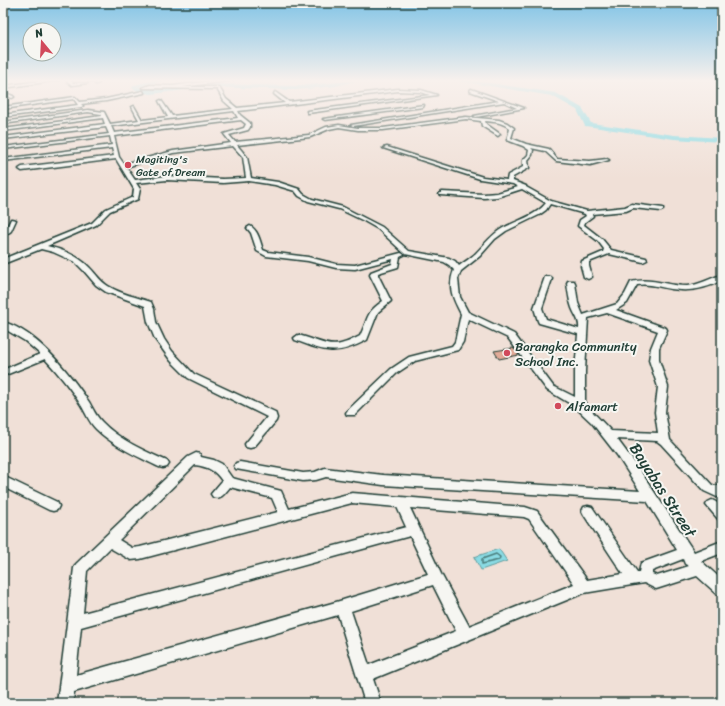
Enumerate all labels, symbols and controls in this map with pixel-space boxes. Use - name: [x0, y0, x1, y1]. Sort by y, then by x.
- north arrow: [22, 22, 62, 62]
- text: N: [32, 23, 46, 43]
- place label: Magiting's Gate of Dream: [136, 150, 206, 182]
- marker: Magiting's Gate of Dream: [123, 160, 133, 170]
- place label: Barangka Community School Inc.: [515, 335, 637, 373]
- marker: Barangka Community School Inc.: [502, 348, 512, 358]
- place label: Alfamart: [565, 395, 618, 418]
- marker: Alfamart: [553, 401, 563, 411]
- street label: Bayabas Street: [621, 437, 705, 544]

